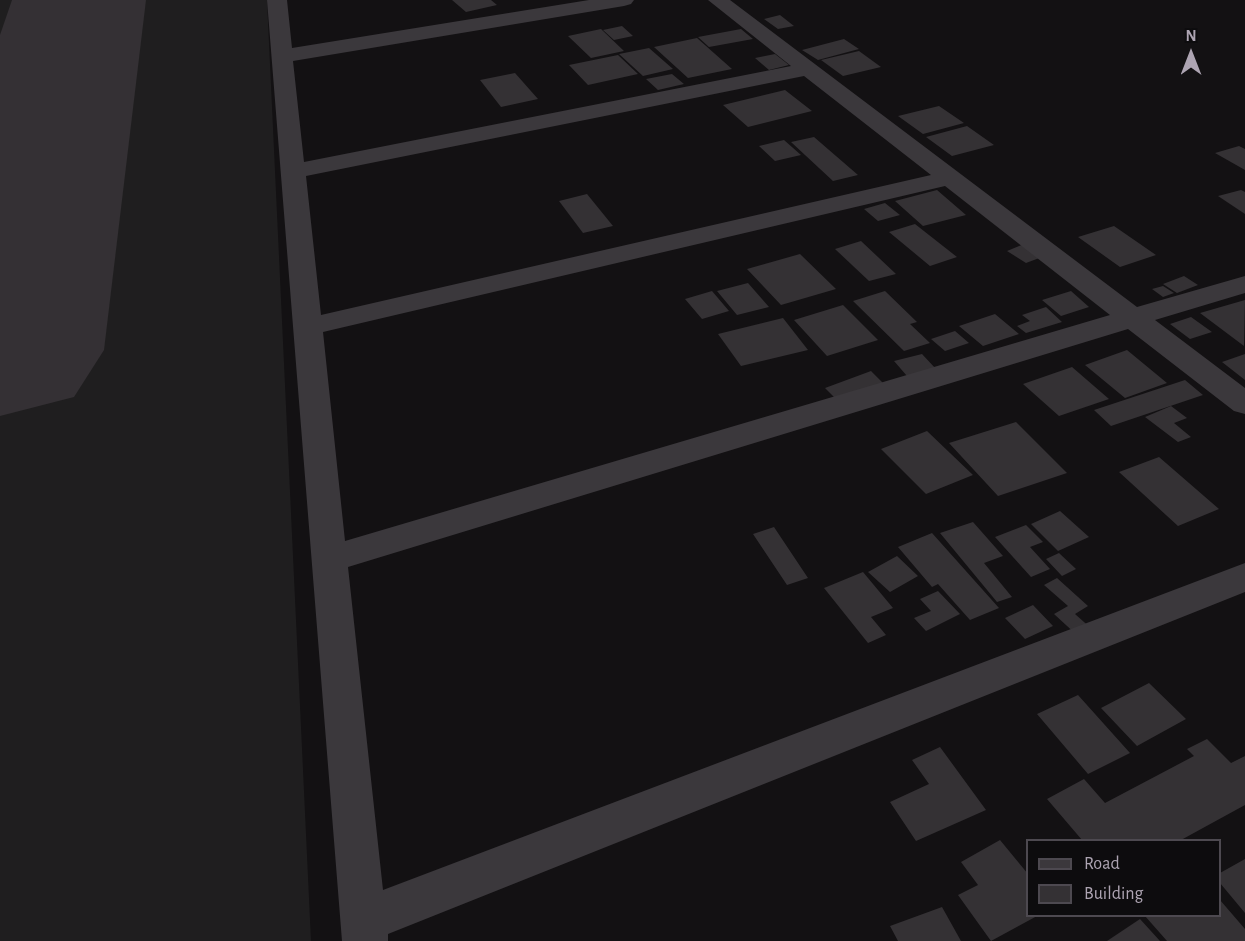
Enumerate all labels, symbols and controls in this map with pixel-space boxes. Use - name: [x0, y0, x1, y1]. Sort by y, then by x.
- north arrow: [1161, 24, 1221, 84]
- text: N: [1185, 28, 1197, 44]
- legend: [1026, 839, 1221, 917]
- text: Road: [1084, 855, 1120, 873]
- text: Building: [1084, 885, 1143, 903]

